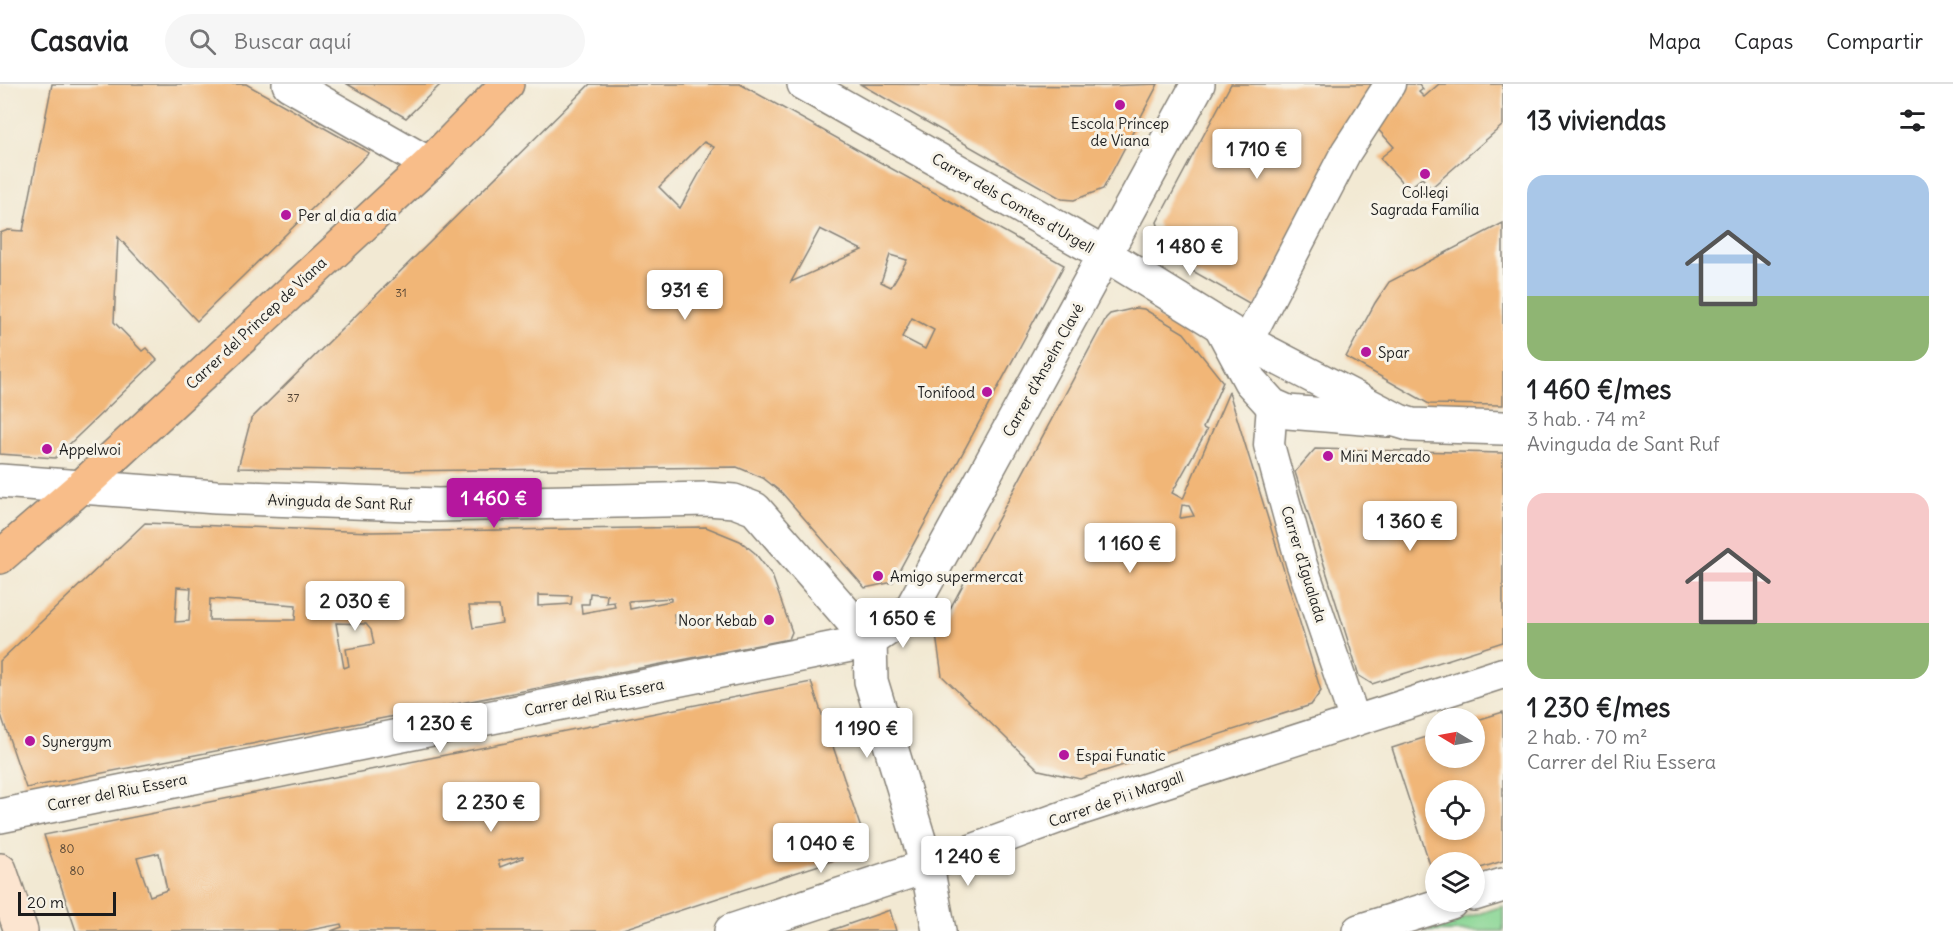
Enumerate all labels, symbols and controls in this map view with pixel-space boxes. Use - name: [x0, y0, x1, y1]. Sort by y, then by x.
- search box: [165, 14, 585, 68]
- text: Casavia: [30, 23, 129, 59]
- icon: search: [186, 25, 219, 58]
- text: Buscar aquí: [234, 27, 351, 55]
- text: Mapa: [1648, 28, 1701, 55]
- text: Capas: [1734, 28, 1793, 55]
- text: Compartir: [1826, 28, 1923, 55]
- marker: Escola Príncep de Viana: [1113, 98, 1127, 112]
- text: 13 viviendas: [1527, 104, 1666, 137]
- icon: filters: [1896, 104, 1929, 137]
- place label: Escola Príncep de Viana: [1071, 114, 1169, 150]
- pin: 1 710 €: [1202, 129, 1312, 180]
- text: 1 710 €: [1226, 136, 1288, 161]
- street label: Carrer dels Comtes d'Urgell: [929, 149, 1097, 257]
- marker: Col·legi Sagrada Família: [1418, 167, 1432, 181]
- place label: Col·legi Sagrada Família: [1371, 183, 1480, 219]
- place label: Per al dia a dia: [298, 206, 397, 225]
- marker: Per al dia a dia: [279, 208, 293, 222]
- icon: home: [1674, 214, 1782, 322]
- pin: 1 480 €: [1135, 226, 1245, 277]
- text: 1 480 €: [1157, 233, 1223, 258]
- street label: Carrer del Princep de Viana: [182, 253, 331, 393]
- pin: 931 €: [643, 270, 727, 321]
- text: 931 €: [661, 277, 709, 302]
- house number: 31: [395, 285, 407, 300]
- street label: Carrer d'Anselm Clavé: [998, 300, 1088, 440]
- place label: Spar: [1378, 343, 1410, 362]
- marker: Spar: [1359, 345, 1373, 359]
- text: 1 460 €/mes: [1527, 373, 1671, 406]
- place label: Tonifood: [917, 383, 975, 402]
- marker: Tonifood: [980, 385, 994, 399]
- house number: 37: [287, 390, 299, 405]
- text: 3 hab. · 74 m²: [1527, 406, 1646, 431]
- text: Avinguda de Sant Ruf: [1527, 431, 1720, 456]
- place label: Appelwoi: [59, 440, 121, 459]
- marker: Appelwoi: [40, 442, 54, 456]
- place label: Mini Mercado: [1340, 447, 1430, 466]
- marker: Mini Mercado: [1321, 449, 1335, 463]
- pin: 1 460 €: [439, 478, 549, 529]
- text: 1 460 €: [461, 485, 527, 510]
- street label: Avinguda de Sant Ruf: [267, 490, 414, 514]
- pin: 1 360 €: [1355, 501, 1465, 552]
- street label: Carrer d'Igualada: [1277, 504, 1331, 625]
- text: 1 360 €: [1377, 508, 1443, 533]
- pin: 1 160 €: [1075, 523, 1185, 574]
- text: 1 160 €: [1099, 530, 1161, 555]
- icon: home: [1674, 532, 1782, 640]
- place label: Amigo supermercat: [890, 567, 1023, 586]
- marker: Amigo supermercat: [871, 569, 885, 583]
- pin: 2 030 €: [300, 581, 410, 632]
- text: 2 030 €: [319, 588, 391, 613]
- pin: 1 650 €: [848, 598, 958, 649]
- text: 1 650 €: [870, 605, 936, 630]
- place label: Noor Kebab: [678, 611, 757, 630]
- marker: Noor Kebab: [762, 613, 776, 627]
- street label: Carrer del Riu Essera: [523, 674, 666, 720]
- text: 1 230 €/mes: [1527, 691, 1670, 724]
- pin: 1 230 €: [385, 703, 495, 754]
- pin: 1 190 €: [812, 708, 922, 759]
- north arrow: [1425, 708, 1485, 768]
- map controls: [1425, 708, 1485, 912]
- text: 1 230 €: [407, 710, 473, 735]
- text: 1 190 €: [836, 715, 898, 740]
- text: 2 hab. · 70 m²: [1527, 724, 1648, 749]
- place label: Synergym: [42, 732, 112, 751]
- marker: Synergym: [23, 734, 37, 748]
- place label: Espai Funatic: [1076, 746, 1166, 765]
- marker: Espai Funatic: [1057, 748, 1071, 762]
- text: Carrer del Riu Essera: [1527, 749, 1716, 774]
- street label: Carrer de Pi i Margall: [1046, 767, 1186, 831]
- street label: Carrer del Riu Essera: [46, 769, 189, 815]
- button: locate: [1425, 780, 1485, 840]
- pin: 2 230 €: [436, 782, 546, 833]
- text: 2 230 €: [457, 789, 525, 814]
- pin: 1 040 €: [766, 823, 876, 874]
- text: 1 040 €: [787, 830, 855, 855]
- pin: 1 240 €: [913, 836, 1023, 887]
- house number: 80: [60, 841, 75, 856]
- text: 1 240 €: [935, 843, 1001, 868]
- button: layers: [1425, 852, 1485, 912]
- house number: 80: [70, 863, 85, 878]
- scale bar: [18, 889, 116, 916]
- text: 20 m: [27, 892, 64, 912]

